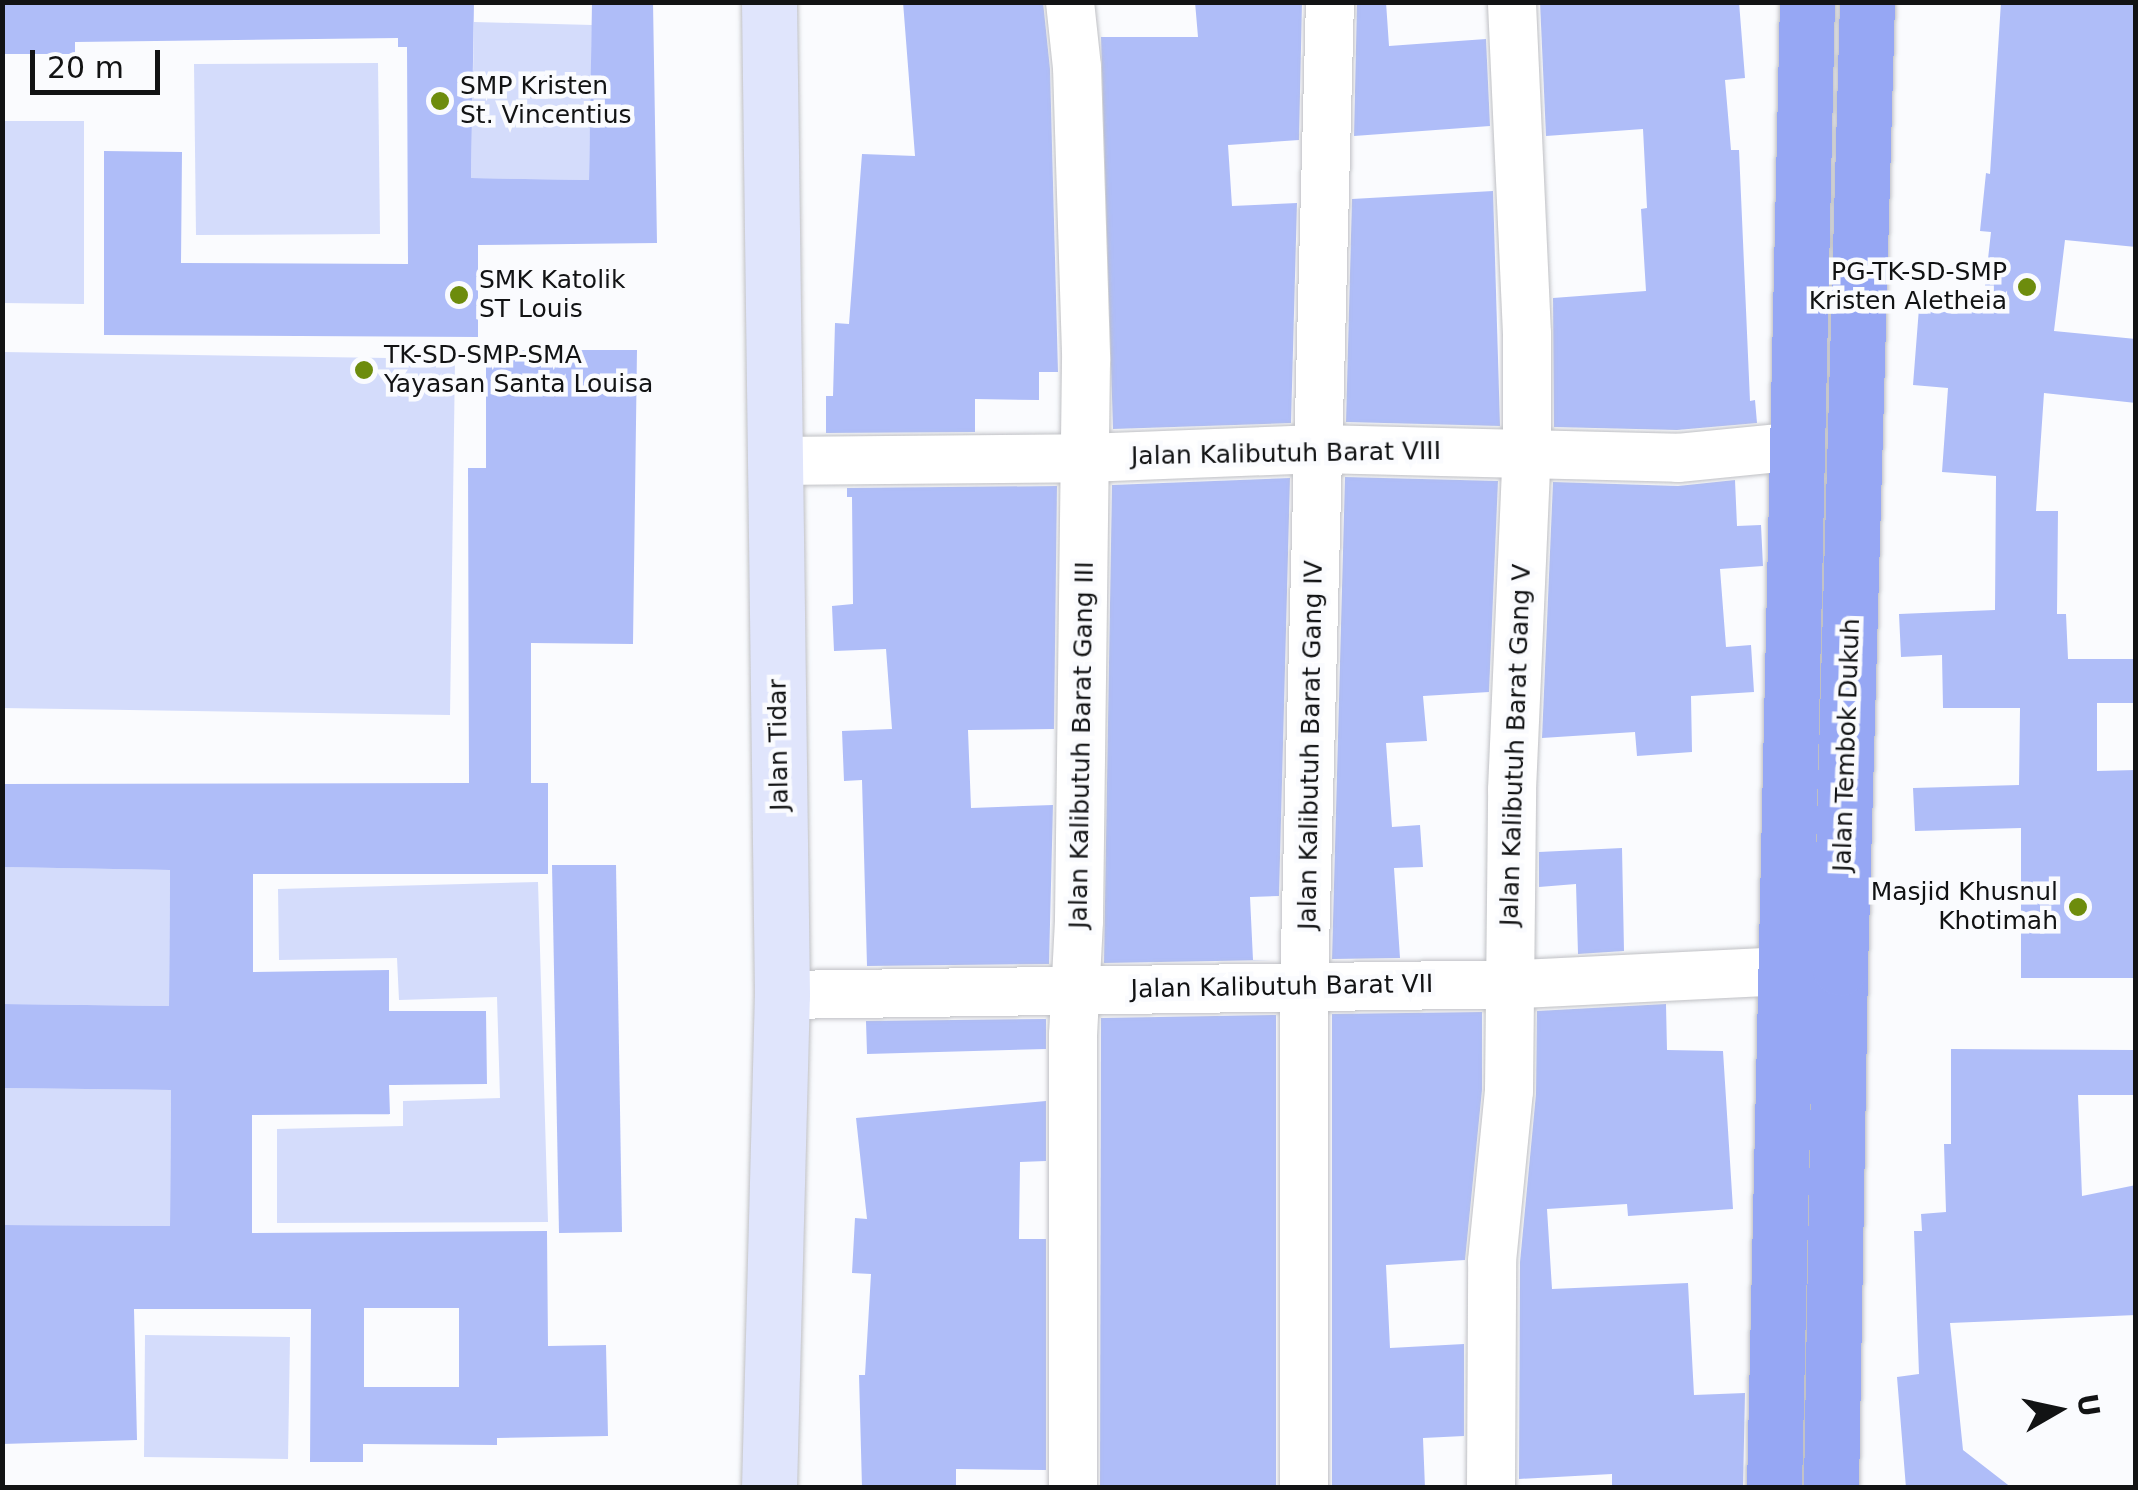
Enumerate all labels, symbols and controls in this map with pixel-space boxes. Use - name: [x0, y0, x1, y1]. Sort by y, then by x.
- scale bar: [35, 30, 165, 92]
- text: 20 m: [47, 50, 124, 85]
- place label: SMP Kristen St. Vincentius: [460, 72, 631, 131]
- marker: SMP Kristen St. Vincentius: [429, 90, 451, 112]
- place label: PG-TK-SD-SMP Kristen Aletheia: [1809, 258, 2007, 317]
- place label: SMK Katolik ST Louis: [479, 266, 626, 325]
- marker: PG-TK-SD-SMP Kristen Aletheia: [2016, 276, 2038, 298]
- marker: SMK Katolik ST Louis: [448, 284, 470, 306]
- place label: TK-SD-SMP-SMA Yayasan Santa Louisa: [384, 341, 653, 400]
- marker: TK-SD-SMP-SMA Yayasan Santa Louisa: [353, 359, 375, 381]
- street label: Jalan Kalibutuh Barat VIII: [1131, 436, 1441, 472]
- street label: Jalan Kalibutuh Barat Gang IV: [1293, 560, 1329, 930]
- street label: Jalan Kalibutuh Barat Gang III: [1064, 561, 1100, 929]
- street label: Jalan Kalibutuh Barat Gang V: [1495, 563, 1537, 927]
- street label: Jalan Tembok Dukuh: [1828, 618, 1866, 872]
- street label: Jalan Tidar: [763, 679, 795, 811]
- place label: Masjid Khusnul Khotimah: [1871, 878, 2058, 937]
- marker: Masjid Khusnul Khotimah: [2067, 896, 2089, 918]
- street label: Jalan Kalibutuh Barat VII: [1130, 969, 1434, 1005]
- north arrow: [2008, 1360, 2108, 1460]
- text: U: [2070, 1391, 2106, 1419]

